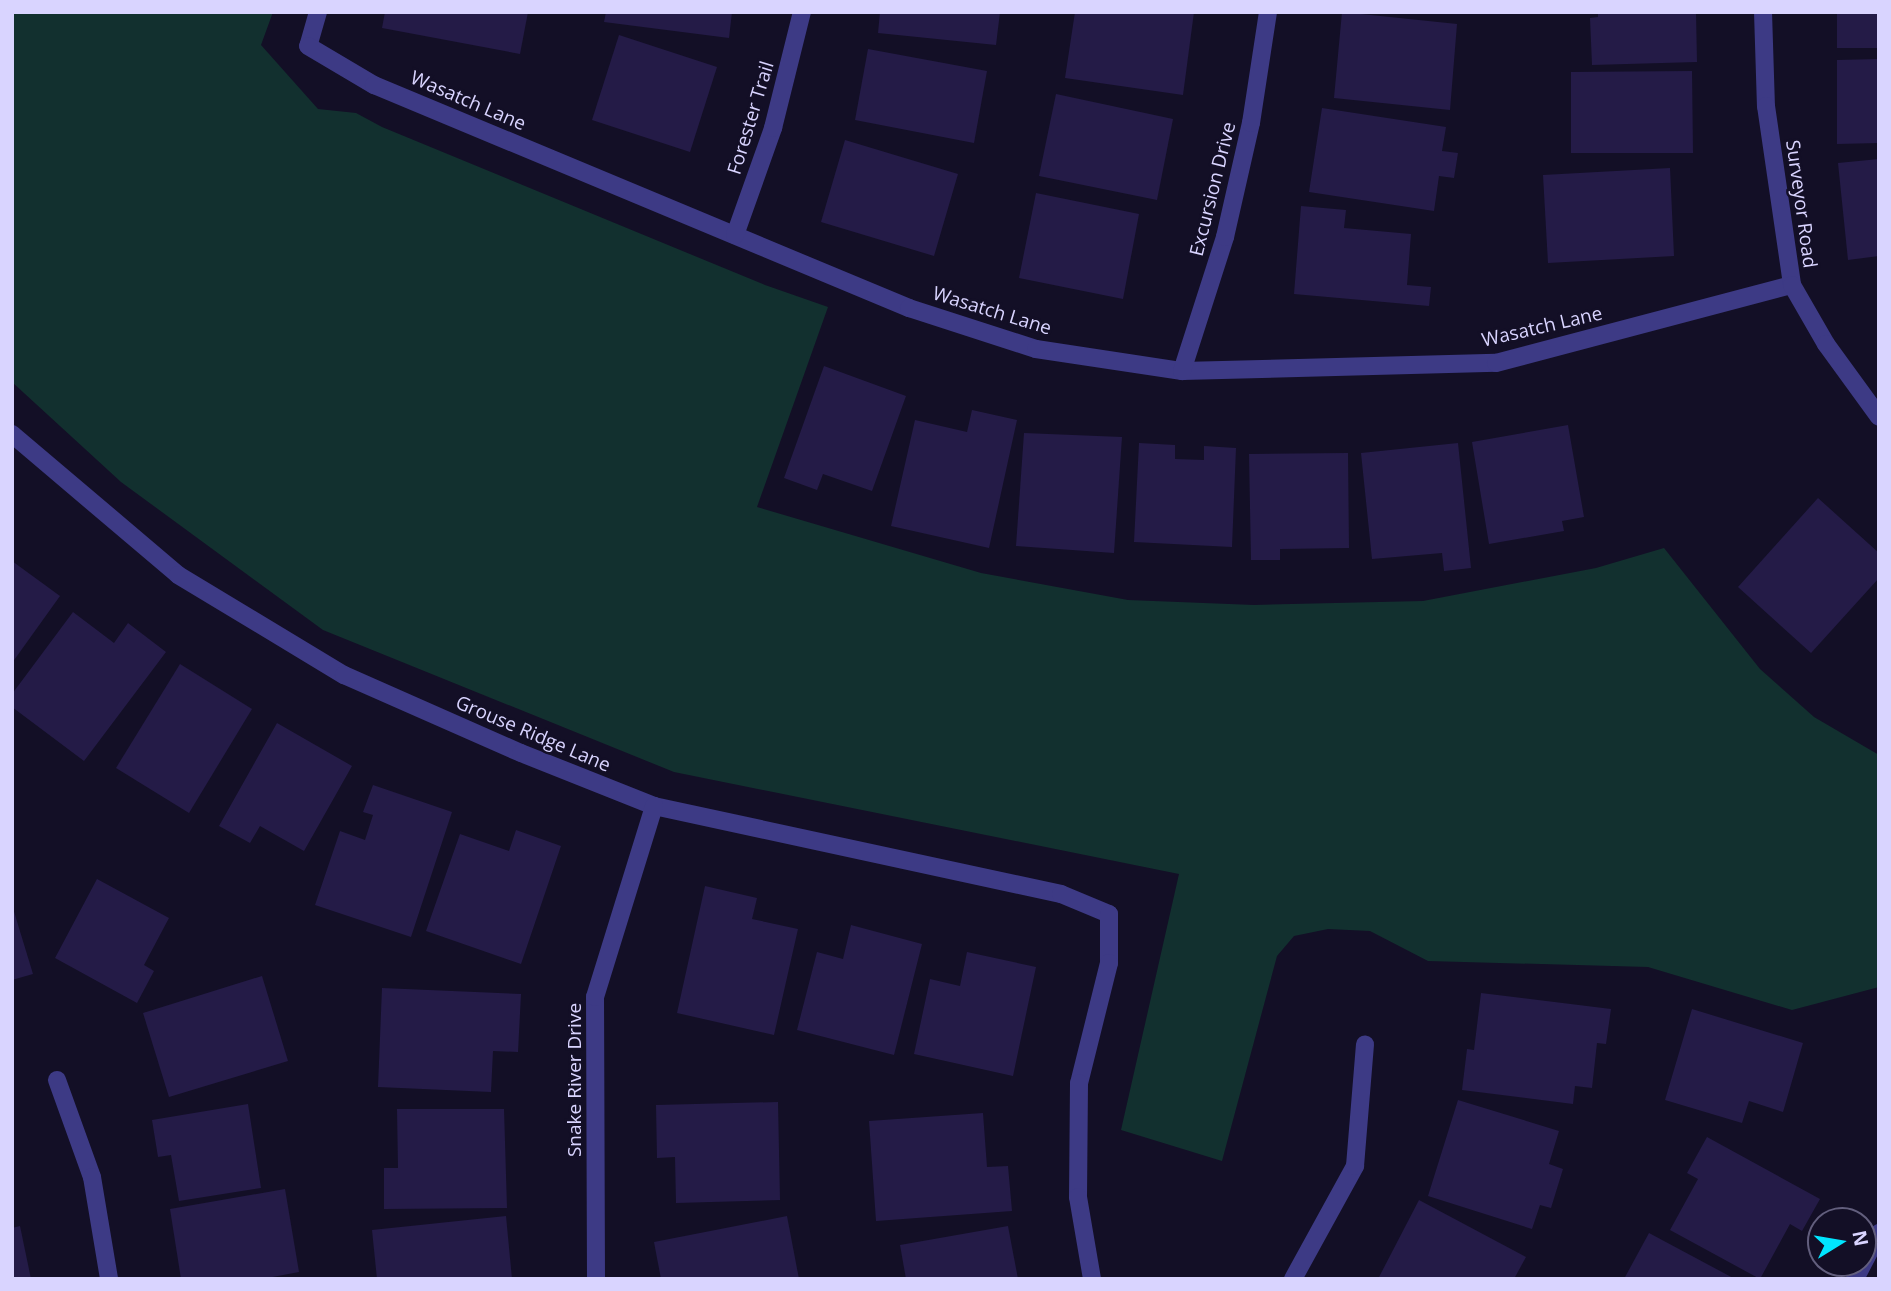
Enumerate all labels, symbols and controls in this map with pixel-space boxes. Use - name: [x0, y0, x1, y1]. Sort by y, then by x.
- street label: Forester Trail: [723, 59, 779, 177]
- street label: Wasatch Lane: [407, 66, 529, 136]
- street label: Excursion Drive: [1185, 120, 1241, 258]
- street label: Surveyor Road: [1781, 139, 1821, 269]
- street label: Wasatch Lane: [930, 282, 1054, 340]
- street label: Wasatch Lane: [1480, 302, 1604, 352]
- street label: Grouse Ridge Lane: [452, 691, 614, 777]
- street label: Snake River Drive: [564, 1003, 586, 1157]
- north arrow: [1807, 1207, 1877, 1277]
- text: N: [1846, 1228, 1875, 1248]

